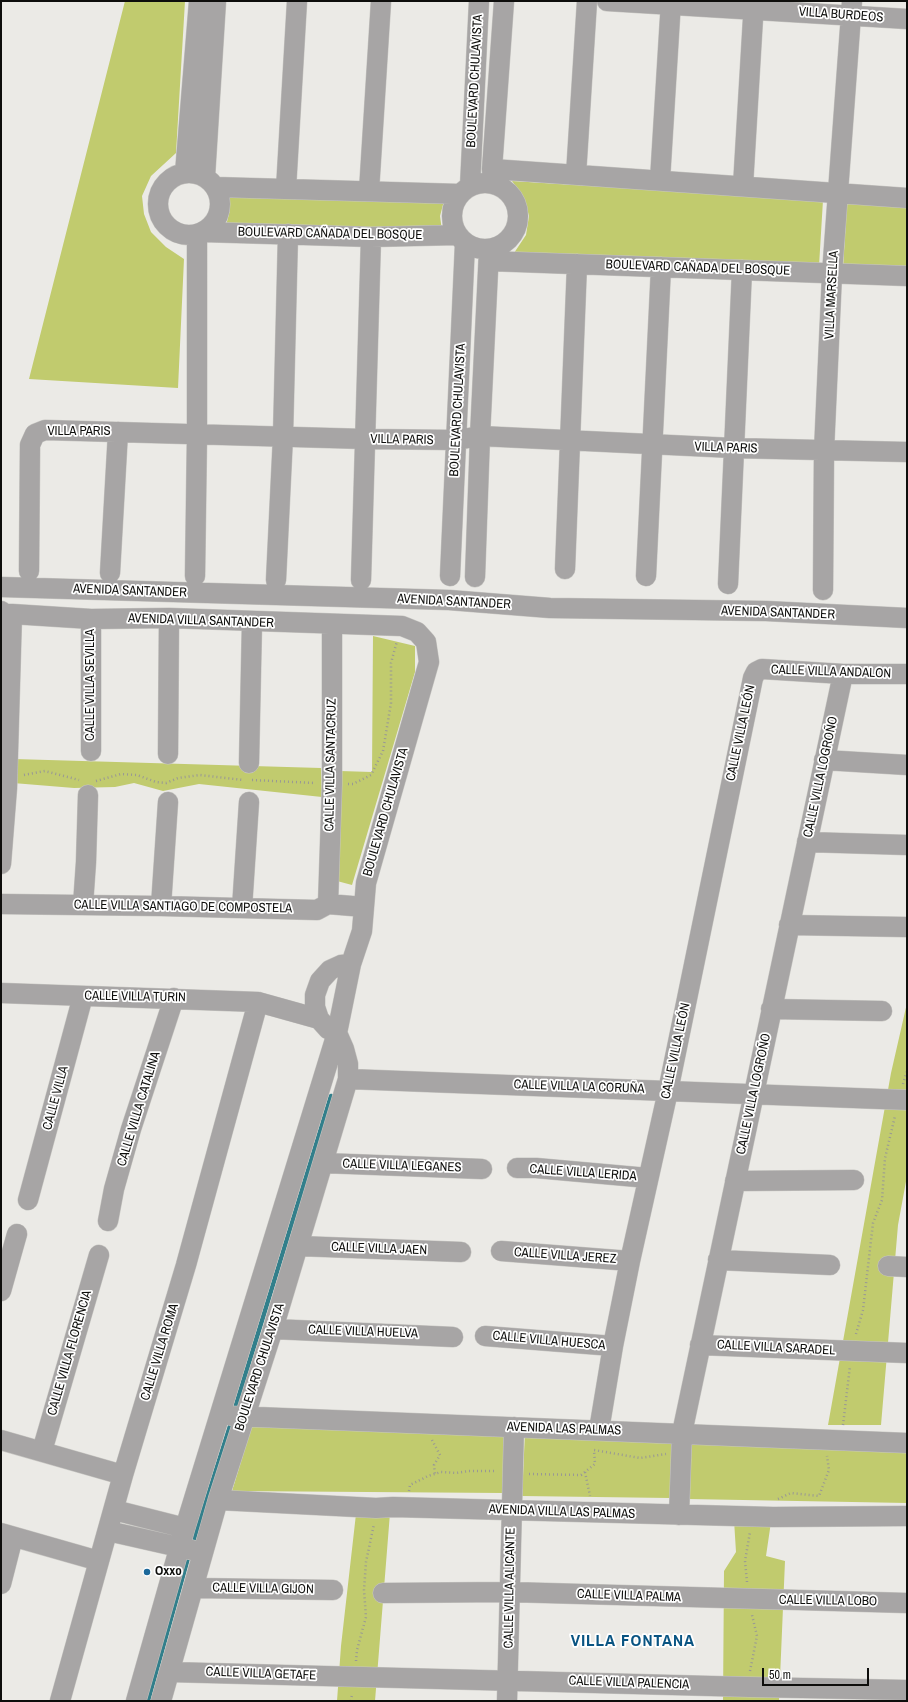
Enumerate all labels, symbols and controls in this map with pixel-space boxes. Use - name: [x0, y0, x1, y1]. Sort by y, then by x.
- street label: VILLA BURDEOS: [798, 4, 884, 26]
- street label: BOULEVARD CHULAVISTA: [464, 14, 486, 148]
- street label: BOULEVARD CAÑADA DEL BOSQUE: [238, 225, 422, 243]
- street label: VILLA MARSELLA: [822, 250, 842, 340]
- street label: BOULEVARD CAÑADA DEL BOSQUE: [605, 257, 791, 279]
- street label: BOULEVARD CHULAVISTA: [447, 343, 469, 477]
- street label: VILLA PARIS: [47, 424, 111, 440]
- street label: VILLA PARIS: [370, 432, 434, 448]
- street label: VILLA PARIS: [694, 439, 758, 457]
- street label: AVENIDA SANTANDER: [73, 581, 187, 601]
- street label: AVENIDA SANTANDER: [397, 591, 511, 613]
- street label: AVENIDA SANTANDER: [721, 603, 835, 623]
- street label: AVENIDA VILLA SANTANDER: [128, 611, 274, 631]
- street label: CALLE VILLA SEVILLA: [83, 629, 99, 741]
- street label: CALLE VILLA ANDALON: [771, 662, 891, 682]
- street label: CALLE VILLA LEÓN: [723, 684, 759, 782]
- street label: CALLE VILLA SANTACRUZ: [322, 698, 340, 832]
- street label: CALLE VILLA LOGROÑO: [801, 715, 841, 839]
- street label: BOULEVARD CHULAVISTA: [360, 746, 412, 878]
- street label: CALLE VILLA SANTIAGO DE COMPOSTELA: [74, 897, 292, 917]
- street label: CALLE VILLA TURIN: [84, 988, 186, 1006]
- street label: CALLE VILLA LEÓN: [658, 1002, 694, 1100]
- street label: CALLE VILLA LOGROÑO: [734, 1032, 774, 1156]
- street label: CALLE VILLA CATALINA: [114, 1050, 164, 1168]
- street label: CALLE VILLA: [40, 1064, 72, 1132]
- street label: CALLE VILLA LA CORUÑA: [513, 1077, 645, 1097]
- street label: CALLE VILLA LEGANES: [342, 1156, 462, 1176]
- street label: CALLE VILLA LERIDA: [529, 1161, 637, 1185]
- street label: CALLE VILLA JAEN: [331, 1240, 427, 1258]
- street label: CALLE VILLA JEREZ: [513, 1245, 617, 1267]
- street label: CALLE VILLA FLORENCIA: [45, 1288, 95, 1418]
- street label: BOULEVARD CHULAVISTA: [232, 1301, 288, 1433]
- street label: CALLE VILLA ROMA: [138, 1302, 182, 1402]
- street label: CALLE VILLA HUELVA: [308, 1322, 418, 1342]
- street label: CALLE VILLA HUESCA: [492, 1328, 606, 1354]
- street label: CALLE VILLA SARADEL: [716, 1337, 836, 1359]
- street label: AVENIDA LAS PALMAS: [506, 1419, 622, 1439]
- street label: AVENIDA VILLA LAS PALMAS: [488, 1502, 636, 1522]
- street label: CALLE VILLA ALICANTE: [501, 1527, 519, 1649]
- place label: Oxxo: [155, 1564, 182, 1580]
- marker: Oxxo: [142, 1567, 152, 1577]
- street label: CALLE VILLA GIJON: [212, 1580, 314, 1598]
- street label: CALLE VILLA PALMA: [577, 1586, 681, 1606]
- street label: CALLE VILLA LOBO: [779, 1592, 877, 1610]
- district label: VILLA FONTANA: [571, 1631, 695, 1651]
- scale bar: [764, 1660, 871, 1686]
- street label: CALLE VILLA GETAFE: [205, 1664, 317, 1684]
- text: 50 m: [769, 1667, 791, 1683]
- street label: CALLE VILLA PALENCIA: [568, 1673, 690, 1693]

